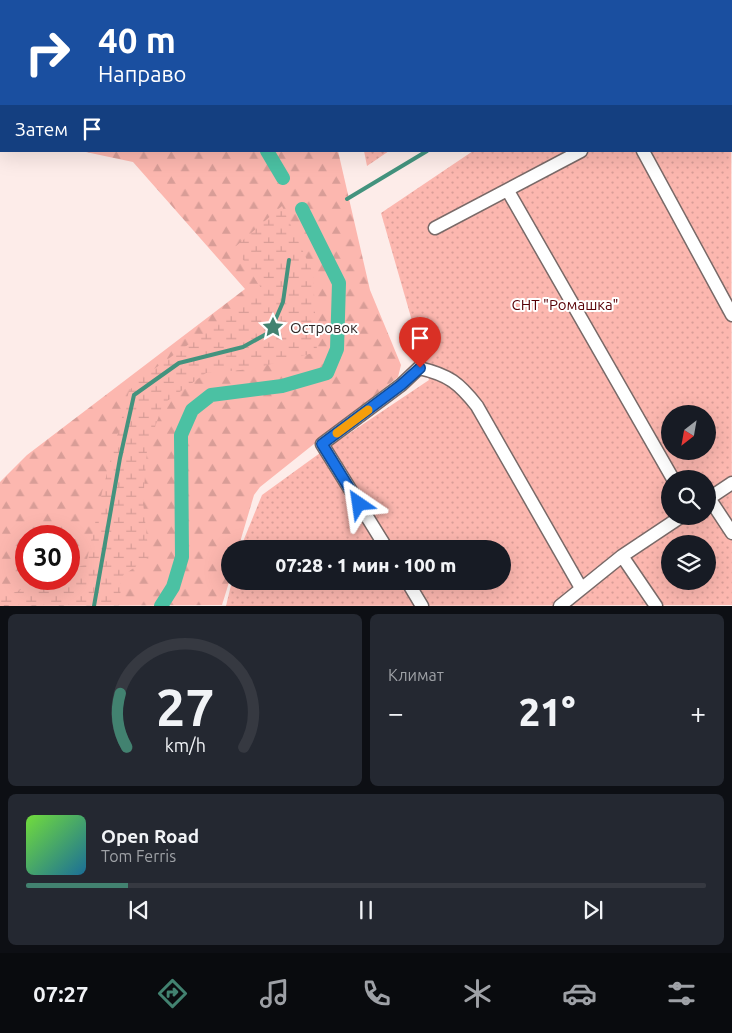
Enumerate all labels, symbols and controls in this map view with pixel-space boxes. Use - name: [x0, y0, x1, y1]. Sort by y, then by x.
- icon: right: [15, 20, 80, 85]
- text: 40 m: [98, 20, 176, 60]
- text: Направо: [98, 61, 186, 86]
- icon: arrive: [78, 115, 106, 143]
- text: Затем: [15, 118, 68, 140]
- park label: СНТ "Ромашка": [512, 296, 618, 313]
- place icon: Островок: [260, 314, 286, 340]
- pin: [399, 317, 441, 368]
- place label: Островок: [290, 319, 358, 336]
- icon: arrive: [406, 324, 434, 352]
- north arrow: [661, 405, 716, 460]
- map controls: [661, 405, 716, 590]
- button: search: [661, 470, 716, 525]
- position arrow: [332, 477, 384, 529]
- speed limit sign: 30: [15, 525, 80, 590]
- button: layers: [661, 535, 716, 590]
- text: 07:28 · 1 мин · 100 m: [276, 554, 456, 576]
- text: Климат: [388, 666, 444, 684]
- text: 27: [156, 678, 214, 736]
- text: 21°: [519, 691, 575, 733]
- text: −: [388, 697, 404, 728]
- text: +: [690, 697, 706, 728]
- text: km/h: [164, 735, 206, 755]
- text: Open Road: [101, 825, 199, 847]
- text: Tom Ferris: [101, 847, 176, 865]
- icon: previous: [125, 896, 153, 924]
- icon: pause: [352, 896, 380, 924]
- icon: next: [579, 896, 607, 924]
- icon: directions: [155, 976, 190, 1011]
- icon: music: [257, 976, 292, 1011]
- icon: phone: [359, 976, 394, 1011]
- icon: climate: [460, 976, 495, 1011]
- icon: car: [562, 976, 597, 1011]
- icon: filters: [664, 976, 699, 1011]
- text: 07:27: [33, 981, 88, 1006]

